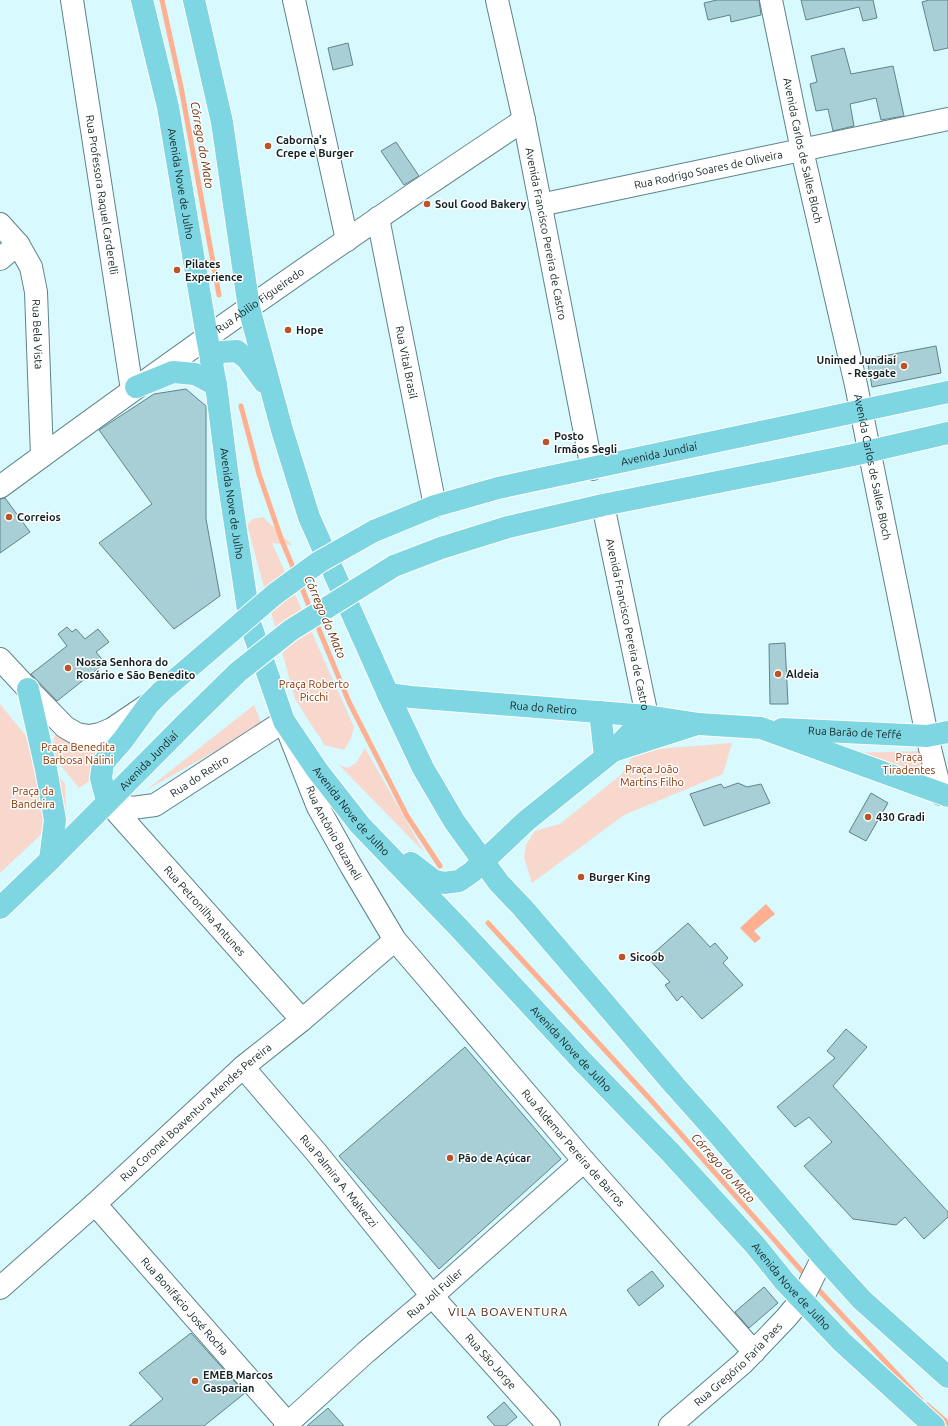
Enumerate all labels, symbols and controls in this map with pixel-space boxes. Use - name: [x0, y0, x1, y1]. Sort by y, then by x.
- street label: Avenida Carlos de Salles Bloch: [781, 77, 825, 225]
- water label: Córrego do Mato: [188, 100, 217, 190]
- street label: Rua Professora Raquel Carderelli: [84, 114, 120, 276]
- street label: Avenida Nove de Julho: [166, 127, 196, 240]
- place label: Caborna's Crepe e Burger: [276, 134, 354, 159]
- marker: Caborna's Crepe e Burger: [263, 141, 273, 151]
- street label: Avenida Francisco Pereira de Castro: [524, 147, 569, 321]
- street label: Rua Rodrigo Soares de Oliveira: [633, 148, 784, 191]
- place label: Soul Good Bakery: [435, 198, 527, 210]
- marker: Soul Good Bakery: [422, 199, 432, 209]
- place label: Pilates Experience: [185, 258, 243, 283]
- marker: Pilates Experience: [172, 265, 182, 275]
- street label: Rua Abilio Figueiredo: [213, 265, 306, 335]
- street label: Rua Bela Vista: [30, 299, 45, 369]
- place label: Hope: [296, 324, 324, 336]
- marker: Hope: [283, 325, 293, 335]
- street label: Rua Vital Brasil: [393, 325, 420, 400]
- place label: Unimed Jundiaí - Resgate: [817, 354, 896, 379]
- marker: Unimed Jundiaí - Resgate: [899, 361, 909, 371]
- street label: Avenida Carlos de Salles Bloch: [852, 393, 893, 541]
- place label: Posto Irmãos Segli: [554, 430, 617, 455]
- marker: Posto Irmãos Segli: [541, 437, 551, 447]
- street label: Avenida Jundiaí: [620, 440, 698, 468]
- street label: Avenida Nove de Julho: [218, 447, 246, 560]
- place label: Correios: [17, 511, 61, 523]
- marker: Correios: [4, 512, 14, 522]
- street label: Avenida Francisco Pereira de Castro: [604, 537, 652, 711]
- water label: Córrego do Mato: [302, 574, 349, 661]
- place label: Nossa Senhora do Rosário e São Benedito: [76, 656, 196, 681]
- marker: Nossa Senhora do Rosário e São Benedito: [63, 663, 73, 673]
- place label: Aldeia: [786, 668, 819, 680]
- marker: Aldeia: [773, 669, 783, 679]
- park label: Praça Roberto Picchi: [279, 678, 349, 703]
- street label: Rua do Retiro: [509, 699, 577, 716]
- street label: Rua Barão de Teffé: [808, 724, 902, 741]
- street label: Avenida Jundiaí: [117, 729, 180, 793]
- park label: Praça Benedita Barbosa Nalini: [41, 741, 115, 766]
- park label: Praça Tiradentes: [883, 751, 936, 776]
- street label: Rua do Retiro: [168, 753, 231, 800]
- park label: Praça João Martins Filho: [620, 763, 684, 788]
- street label: Avenida Nove de Julho: [311, 764, 392, 858]
- street label: Rua Antônio Buzaneli: [304, 784, 364, 882]
- park label: Praça da Bandeira: [11, 785, 55, 810]
- place label: 430 Gradi: [876, 811, 925, 823]
- marker: 430 Gradi: [863, 812, 873, 822]
- street label: Rua Petronilha Antunes: [162, 863, 248, 958]
- place label: Burger King: [589, 871, 651, 883]
- marker: Burger King: [576, 872, 586, 882]
- place label: Sicoob: [630, 951, 665, 963]
- marker: Sicoob: [617, 952, 627, 962]
- street label: Avenida Nove de Julho: [528, 1004, 614, 1094]
- street label: Rua Coronel Boaventura Mendes Pereira: [118, 1041, 274, 1184]
- street label: Rua Aldemar Pereira de Barros: [519, 1087, 627, 1209]
- water label: Córrego do Mato: [689, 1130, 758, 1205]
- street label: Rua Palmira A. Malvezzi: [298, 1132, 380, 1230]
- place label: Pão de Açúcar: [458, 1152, 531, 1164]
- marker: Pão de Açúcar: [445, 1153, 455, 1163]
- street label: Avenida Nove de Julho: [750, 1240, 833, 1332]
- street label: Rua Bonifácio José Rocha: [139, 1255, 231, 1357]
- street label: Rua Joll Fuller: [405, 1265, 465, 1321]
- district label: VILA BOAVENTURA: [448, 1305, 568, 1318]
- street label: Rua Gregório Faria Paes: [692, 1320, 785, 1409]
- street label: Rua São Jorge: [463, 1331, 519, 1392]
- place label: EMEB Marcos Gasparian: [203, 1369, 273, 1394]
- marker: EMEB Marcos Gasparian: [190, 1376, 200, 1386]

